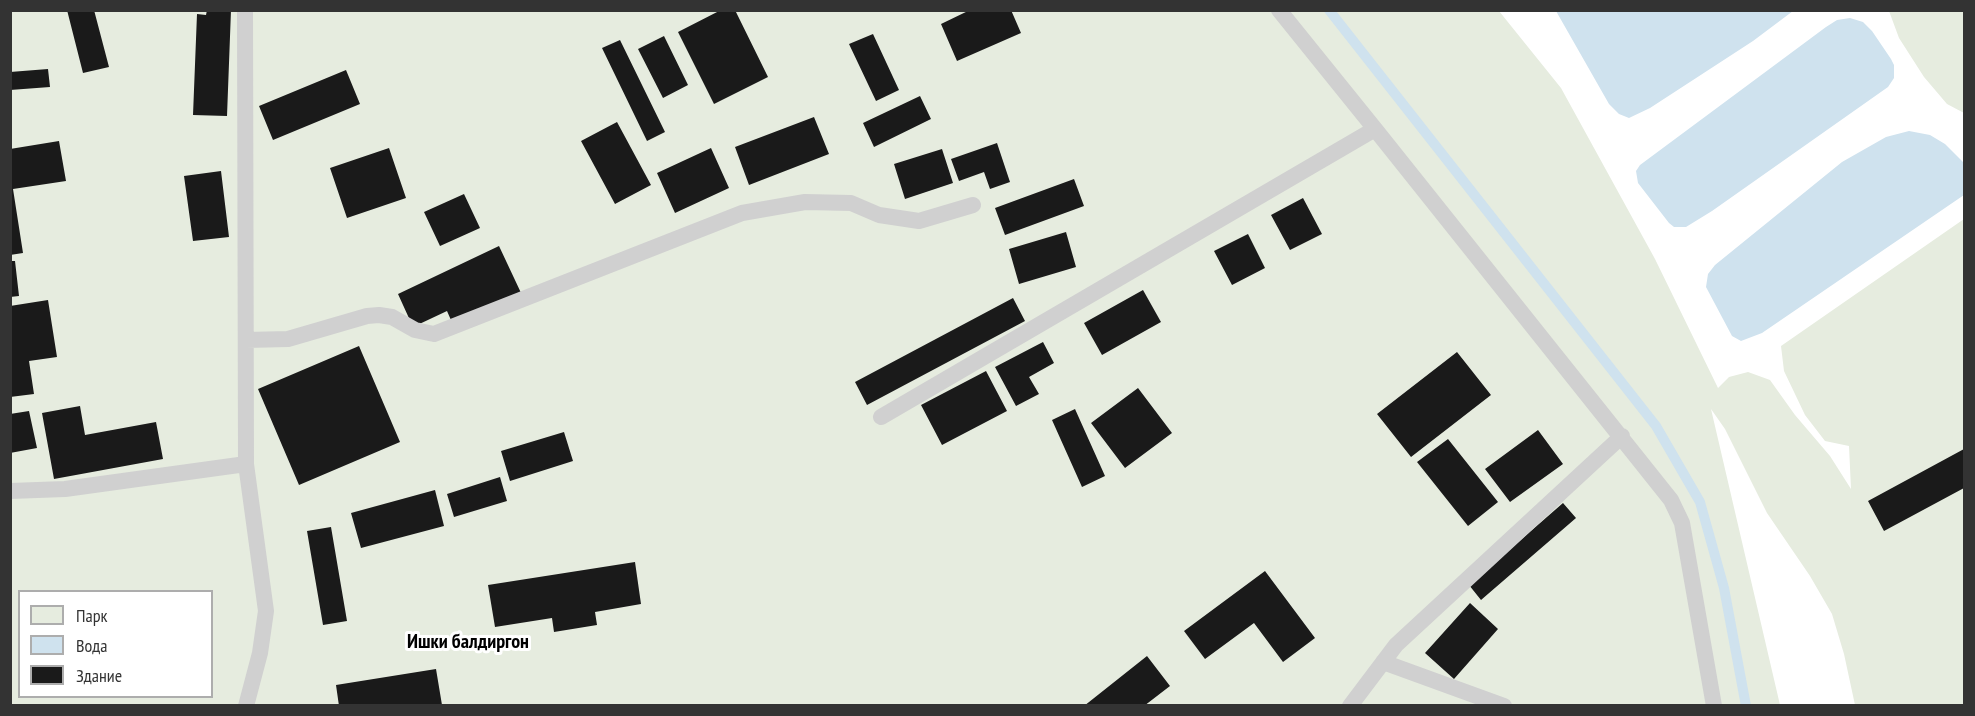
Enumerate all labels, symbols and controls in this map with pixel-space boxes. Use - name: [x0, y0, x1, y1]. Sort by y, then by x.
- legend: [18, 590, 213, 698]
- text: Парк: [76, 604, 107, 627]
- district label: Ишки балдиргон: [407, 630, 529, 654]
- text: Вода: [76, 634, 107, 657]
- text: Здание: [76, 664, 122, 687]

